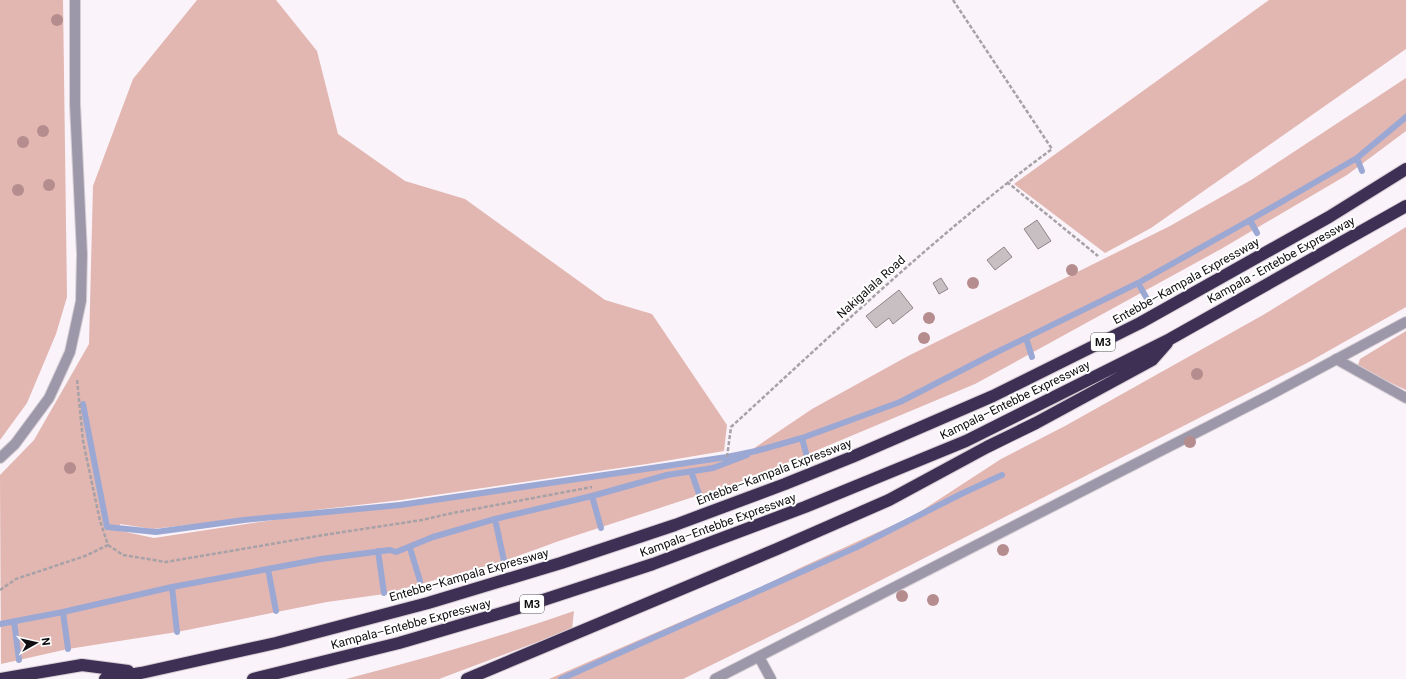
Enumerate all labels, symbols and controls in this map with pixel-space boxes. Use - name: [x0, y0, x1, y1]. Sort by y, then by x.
- street label: Kampala - Entebbe Expressway: [1205, 213, 1357, 306]
- street label: Entebbe–Kampala Expressway: [1110, 235, 1262, 327]
- street label: Nakigalala Road: [834, 253, 908, 321]
- road number: M3: [1091, 333, 1115, 351]
- street label: Kampala–Entebbe Expressway: [938, 357, 1093, 442]
- street label: Entebbe–Kampala Expressway: [694, 436, 854, 508]
- street label: Kampala–Entebbe Expressway: [638, 490, 798, 560]
- street label: Entebbe–Kampala Expressway: [388, 545, 551, 604]
- road number: M3: [520, 595, 544, 613]
- street label: Kampala–Entebbe Expressway: [329, 596, 493, 652]
- north arrow: [16, 623, 56, 663]
- text: N: [38, 637, 52, 647]

